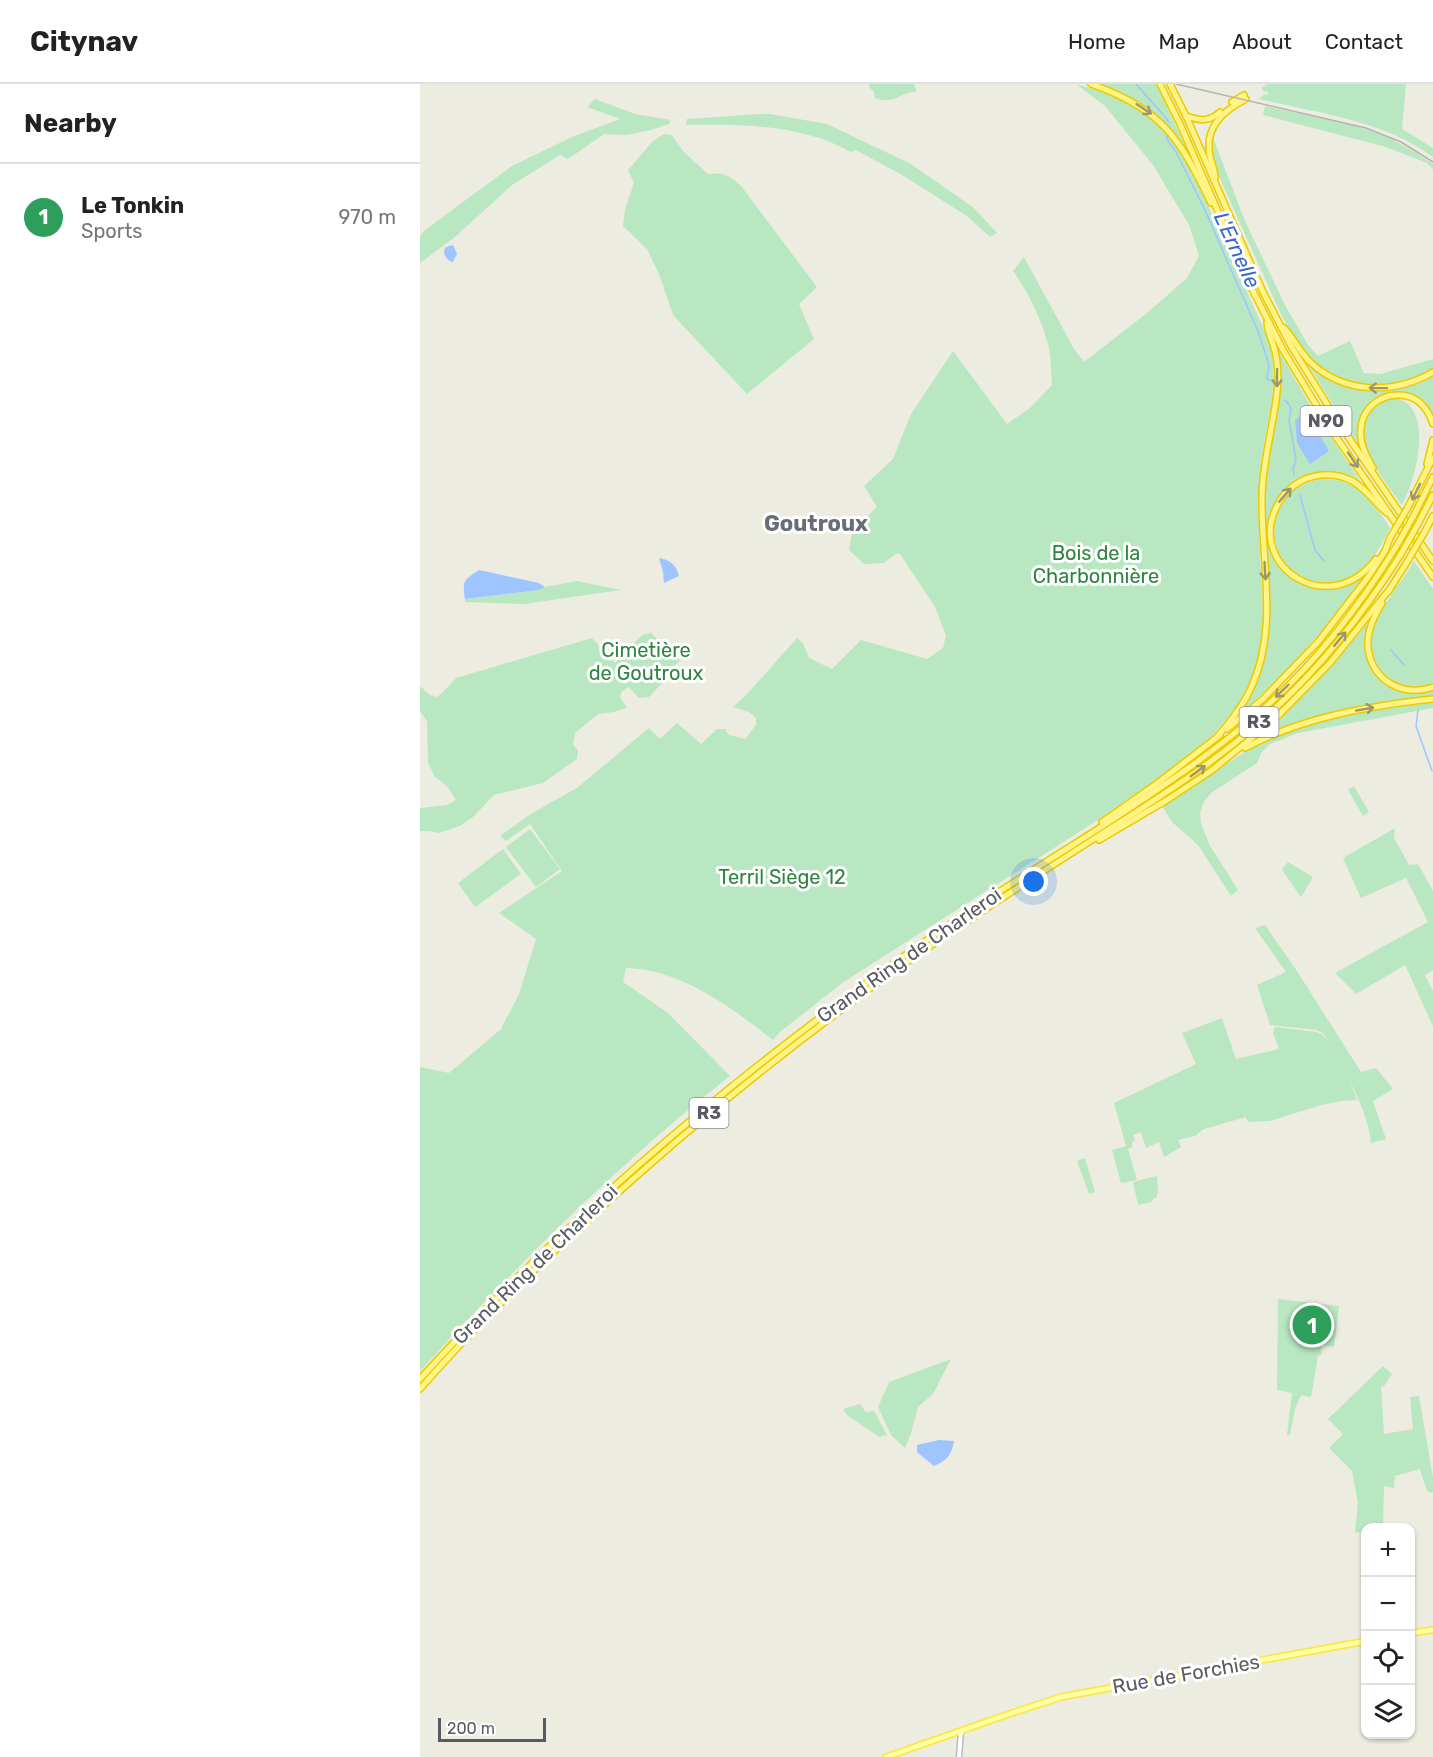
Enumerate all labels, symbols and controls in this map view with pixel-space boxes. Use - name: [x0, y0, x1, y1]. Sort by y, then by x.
- text: Citynav: [30, 25, 138, 58]
- text: Home: [1068, 29, 1125, 54]
- text: Map: [1158, 29, 1199, 54]
- text: About: [1232, 29, 1292, 54]
- text: Contact: [1325, 29, 1403, 54]
- one-way arrow: [1135, 103, 1152, 115]
- text: Nearby: [24, 108, 117, 139]
- text: Le Tonkin: [81, 192, 184, 219]
- text: 1: [39, 205, 48, 229]
- text: 970 m: [339, 205, 396, 229]
- water label: L'Ernelle: [1209, 208, 1266, 292]
- text: Sports: [81, 219, 142, 243]
- one-way arrow: [1272, 367, 1283, 387]
- one-way arrow: [1368, 382, 1388, 394]
- road number: N90: [1300, 406, 1352, 436]
- one-way arrow: [1347, 451, 1359, 468]
- one-way arrow: [1409, 482, 1421, 500]
- one-way arrow: [1278, 488, 1292, 503]
- district label: Goutroux: [764, 510, 868, 537]
- park label: Bois de la Charbonnière: [1033, 541, 1159, 588]
- one-way arrow: [1259, 561, 1270, 581]
- one-way arrow: [1334, 631, 1347, 647]
- park label: Cimetière de Goutroux: [589, 638, 704, 685]
- one-way arrow: [1275, 684, 1290, 698]
- one-way arrow: [1354, 704, 1374, 715]
- road number: R3: [1240, 707, 1278, 737]
- one-way arrow: [1189, 765, 1205, 777]
- park label: Terril Siège 12: [718, 865, 846, 889]
- your location: [1019, 867, 1048, 896]
- street label: Grand Ring de Charleroi: [812, 882, 1006, 1028]
- road number: R3: [690, 1098, 728, 1128]
- street label: Grand Ring de Charleroi: [448, 1179, 622, 1349]
- pin: 1: [1292, 1302, 1332, 1348]
- map controls: [1361, 1523, 1415, 1739]
- button: +: [1361, 1523, 1415, 1577]
- button: −: [1361, 1577, 1415, 1631]
- button: locate: [1361, 1631, 1415, 1685]
- street label: Rue de Forchies: [1111, 1649, 1261, 1699]
- button: layers: [1361, 1685, 1415, 1739]
- scale bar: [438, 1715, 546, 1742]
- text: 200 m: [447, 1719, 495, 1738]

